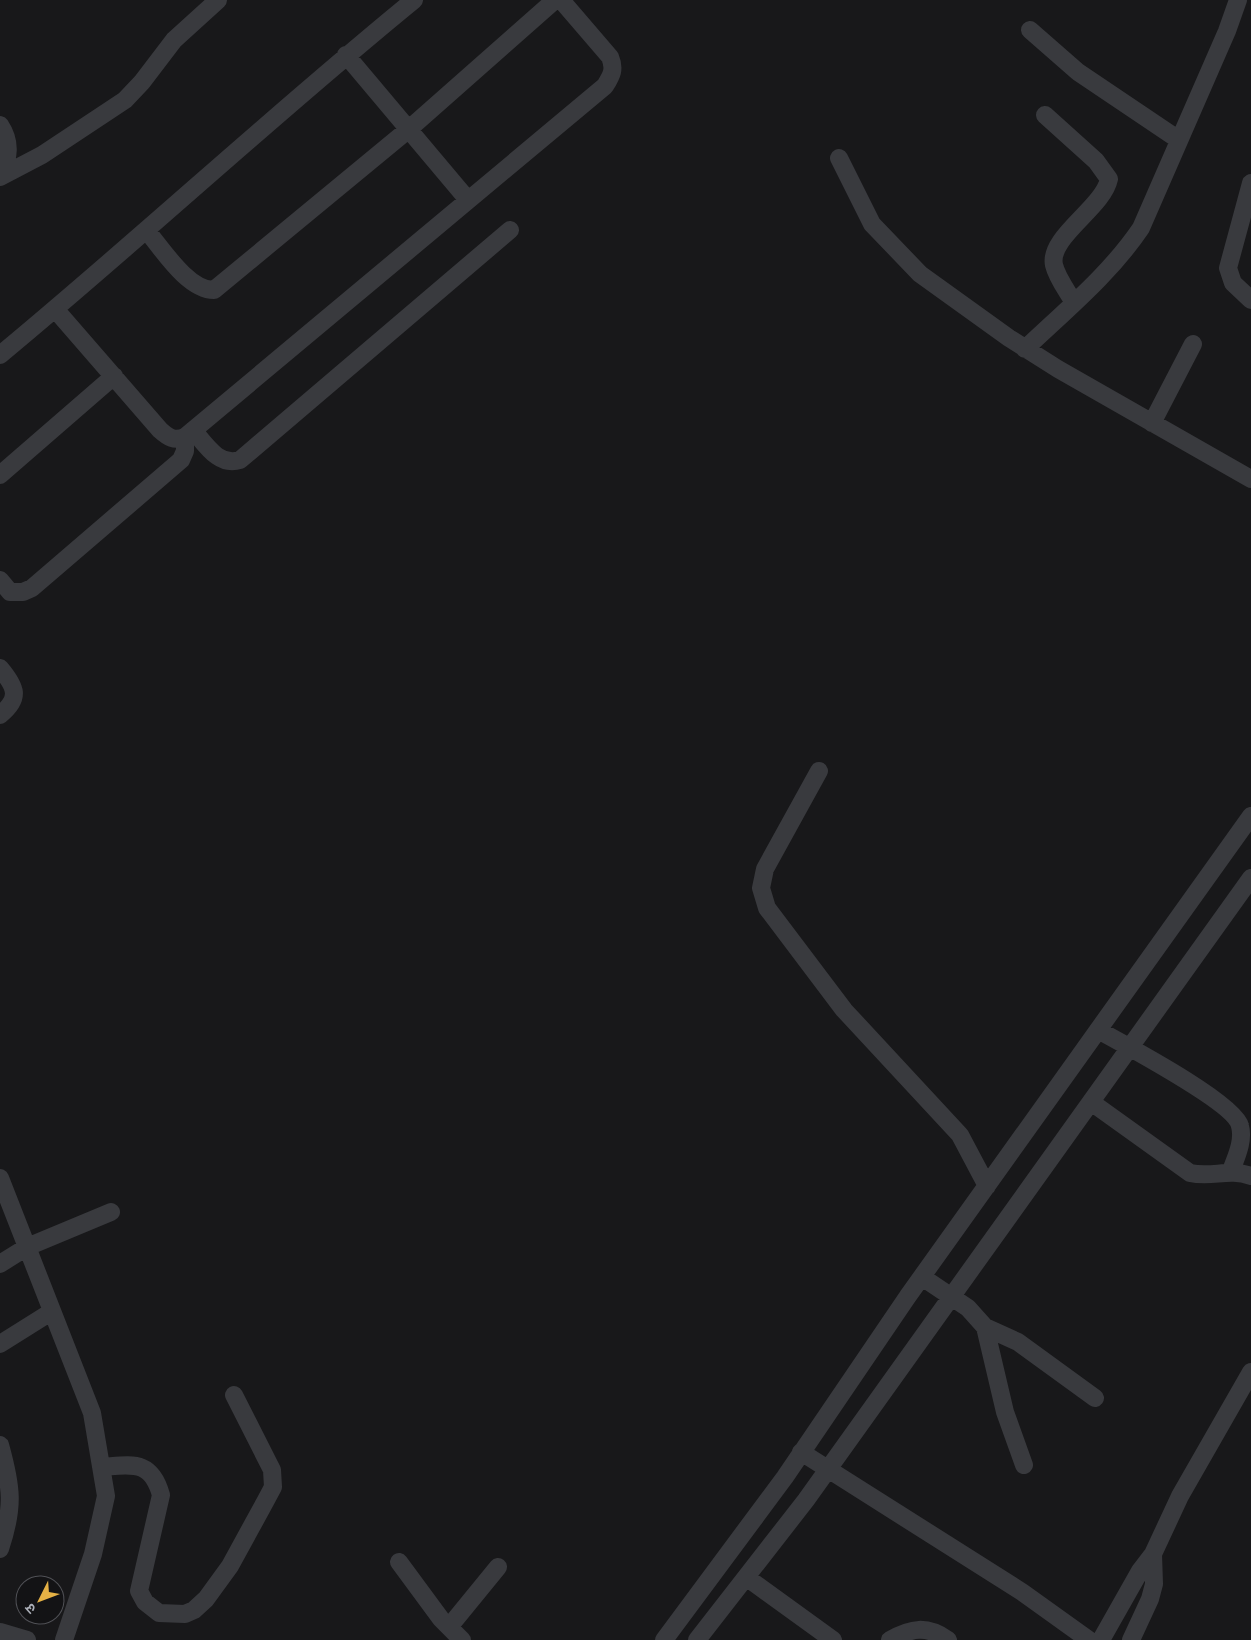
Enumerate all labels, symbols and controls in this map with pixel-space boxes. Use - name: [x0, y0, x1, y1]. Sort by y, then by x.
- north arrow: [15, 1575, 65, 1625]
- text: उ: [21, 1599, 40, 1617]

